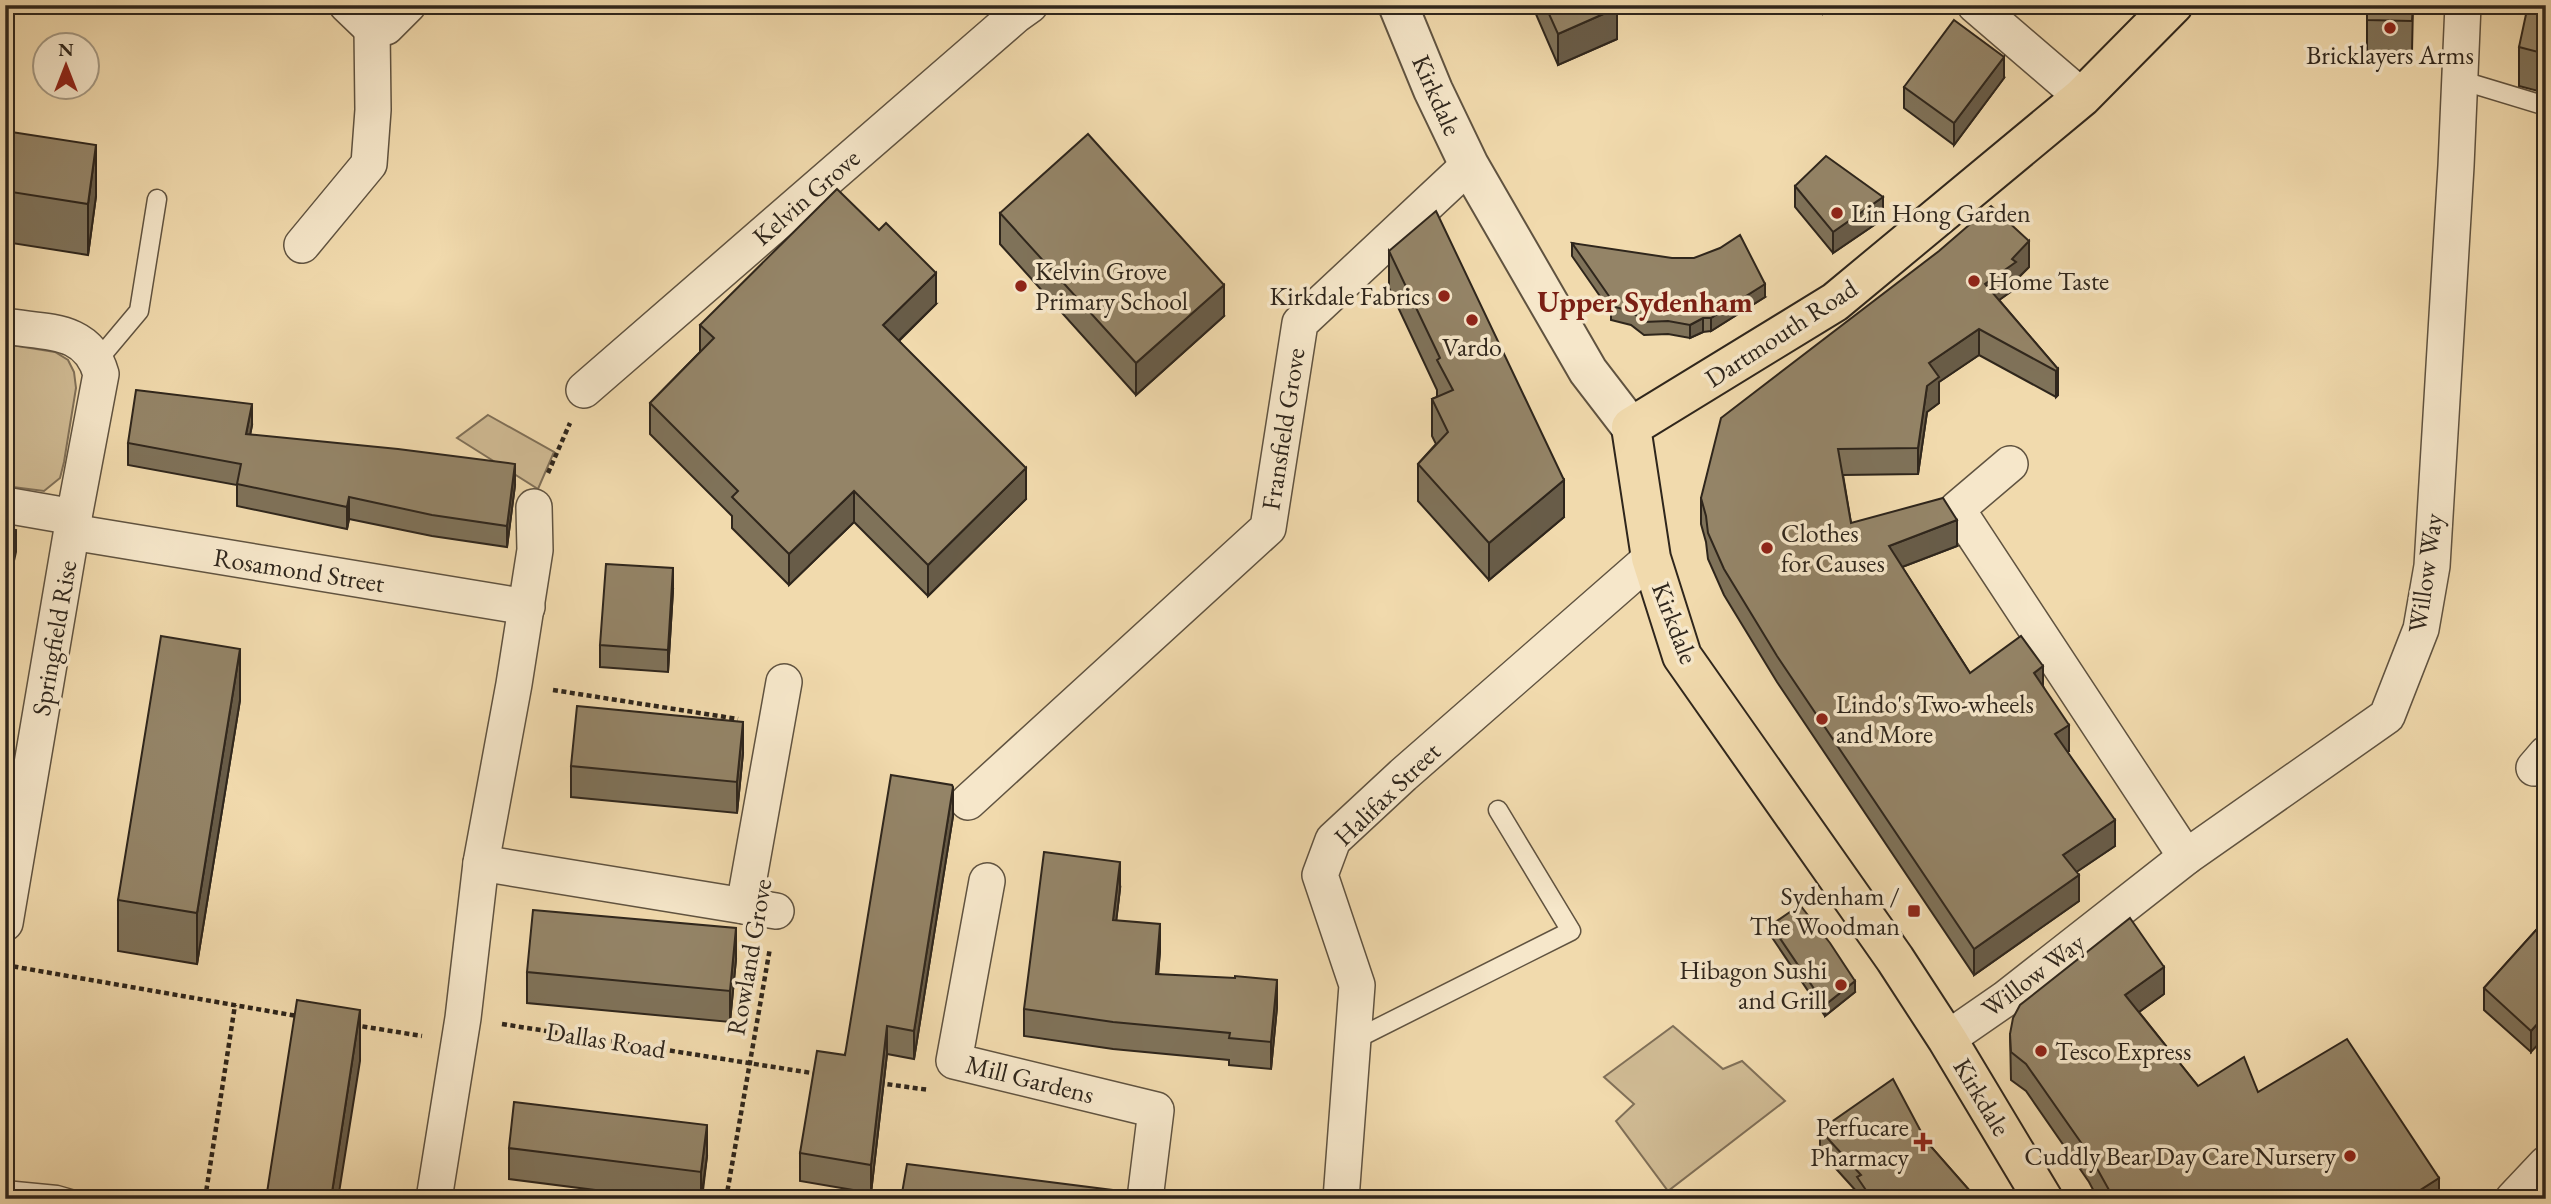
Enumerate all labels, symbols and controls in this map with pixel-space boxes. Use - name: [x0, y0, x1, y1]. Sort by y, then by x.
- marker: Bricklayers Arms: [2382, 20, 2398, 36]
- north arrow: [32, 32, 102, 102]
- text: N: [58, 37, 74, 62]
- place label: Bricklayers Arms: [2306, 38, 2474, 72]
- street label: Kirkdale: [1404, 49, 1470, 141]
- street label: Kelvin Grove: [745, 141, 867, 253]
- place label: Lin Hong Garden: [1851, 196, 2031, 230]
- marker: Lin Hong Garden: [1829, 205, 1845, 221]
- place label: Kelvin Grove Primary School: [1035, 254, 1188, 318]
- place label: Home Taste: [1988, 264, 2109, 298]
- street label: Dartmouth Road: [1698, 271, 1864, 395]
- marker: Home Taste: [1966, 273, 1982, 289]
- marker: Kelvin Grove Primary School: [1013, 278, 1029, 294]
- place label: Kirkdale Fabrics: [1270, 279, 1430, 313]
- district label: Upper Sydenham: [1537, 282, 1753, 321]
- marker: Kirkdale Fabrics: [1436, 288, 1452, 304]
- marker: Vardo: [1464, 312, 1480, 328]
- place label: Vardo: [1442, 330, 1502, 364]
- street label: Fransfield Grove: [1253, 345, 1313, 513]
- street label: Willow Way: [2400, 510, 2450, 635]
- place label: Clothes for Causes: [1781, 516, 1885, 580]
- street label: Rosamond Street: [211, 540, 387, 600]
- marker: Clothes for Causes: [1759, 540, 1775, 556]
- street label: Springfield Rise: [24, 558, 84, 718]
- street label: Kirkdale: [1644, 577, 1706, 669]
- place label: Lindo's Two-wheels and More: [1836, 687, 2034, 751]
- marker: Lindo's Two-wheels and More: [1814, 711, 1830, 727]
- street label: Halifax Street: [1326, 735, 1448, 853]
- street label: Rowland Grove: [718, 876, 780, 1038]
- place label: Sydenham / The Woodman: [1749, 879, 1900, 943]
- marker: Sydenham / The Woodman: [1906, 903, 1922, 919]
- street label: Willow Way: [1975, 925, 2092, 1025]
- place label: Hibagon Sushi and Grill: [1679, 953, 1827, 1017]
- marker: Hibagon Sushi and Grill: [1833, 977, 1849, 993]
- street label: Dallas Road: [544, 1014, 669, 1066]
- place label: Tesco Express: [2055, 1034, 2191, 1068]
- marker: Tesco Express: [2033, 1043, 2049, 1059]
- street label: Mill Gardens: [962, 1047, 1098, 1111]
- street label: Kirkdale: [1946, 1052, 2018, 1142]
- place label: Perfucare Pharmacy: [1810, 1110, 1910, 1174]
- marker: Perfucare Pharmacy: [1915, 1134, 1931, 1150]
- place label: Cuddly Bear Day Care Nursery: [2024, 1139, 2337, 1173]
- marker: Cuddly Bear Day Care Nursery: [2342, 1148, 2358, 1164]

